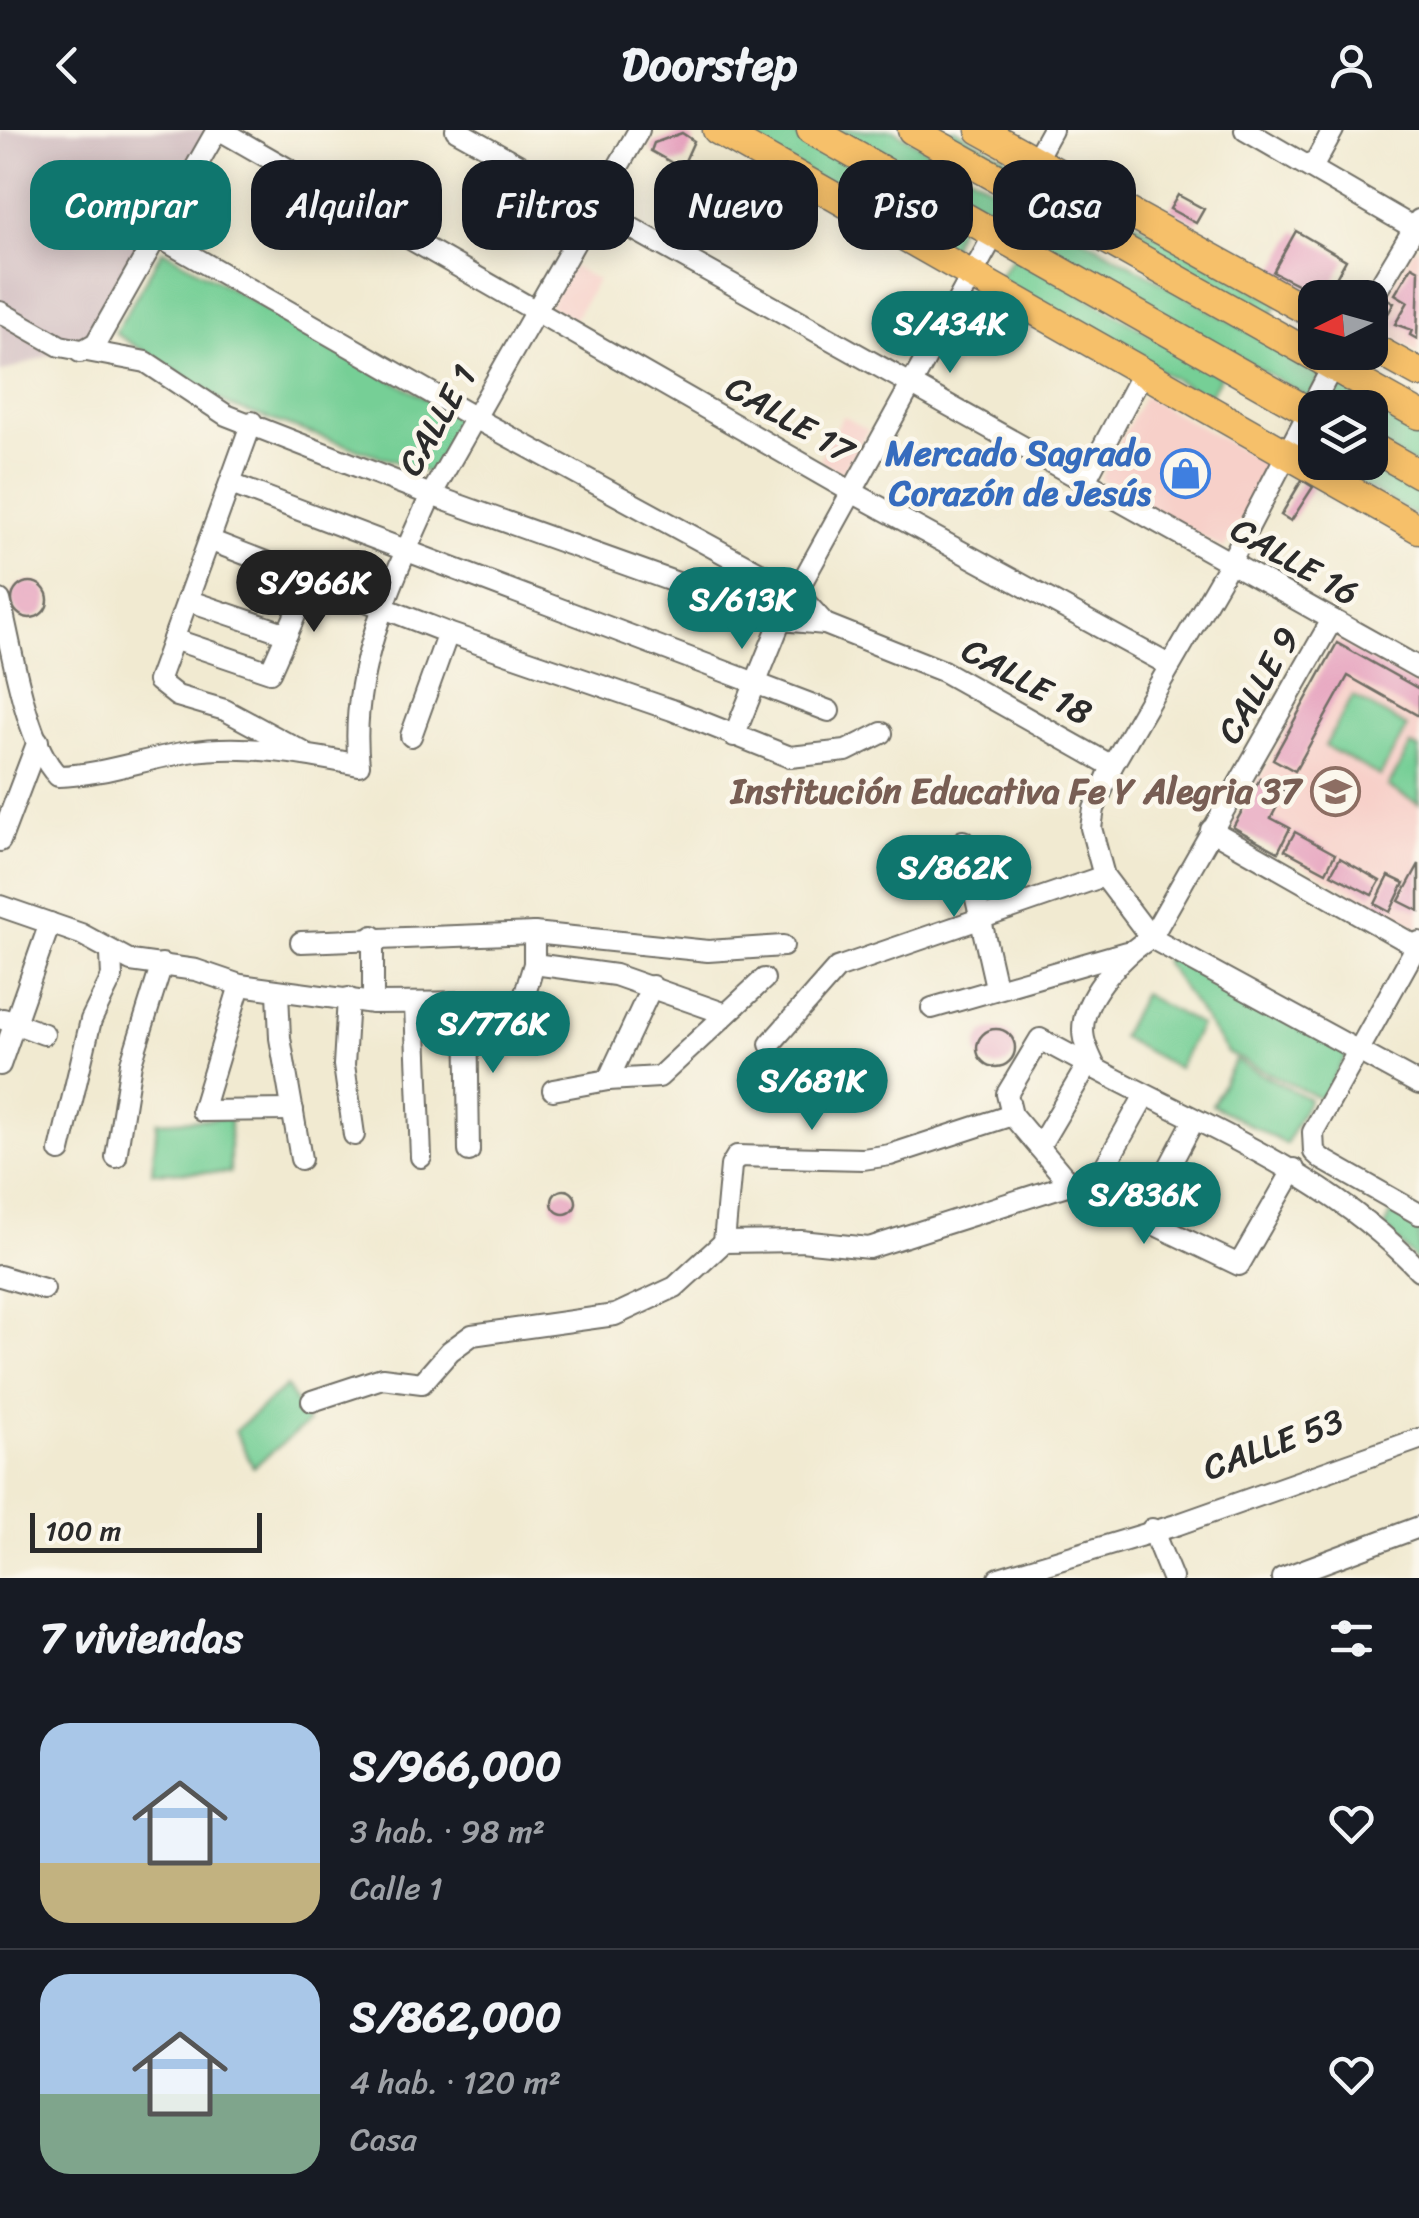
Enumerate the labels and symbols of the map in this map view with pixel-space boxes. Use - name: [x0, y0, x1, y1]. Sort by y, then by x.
- north arrow: [1298, 280, 1388, 370]
- pin: S/434K: [869, 291, 1031, 376]
- street label: CALLE 1: [380, 352, 494, 488]
- street label: CALLE 17: [714, 357, 868, 482]
- place label: Mercado Sagrado Corazón de Jesús: [884, 422, 1152, 524]
- shop icon: Mercado Sagrado Corazón de Jesús: [1160, 447, 1212, 499]
- street label: CALLE 16: [1219, 499, 1371, 623]
- pin: S/966K: [233, 550, 395, 635]
- pin: S/613K: [661, 567, 823, 652]
- street label: CALLE 9: [1199, 614, 1317, 756]
- street label: CALLE 18: [950, 620, 1104, 742]
- place label: Institución Educativa Fe Y Alegria 37: [729, 760, 1304, 822]
- school or university icon: Institución Educativa Fe Y Alegria 37: [1310, 765, 1362, 817]
- pin: S/862K: [873, 835, 1035, 920]
- pin: S/776K: [412, 991, 574, 1076]
- pin: S/681K: [731, 1048, 893, 1133]
- pin: S/836K: [1063, 1162, 1225, 1247]
- street label: CALLE 53: [1194, 1390, 1352, 1498]
- scale bar: [30, 1508, 262, 1552]

